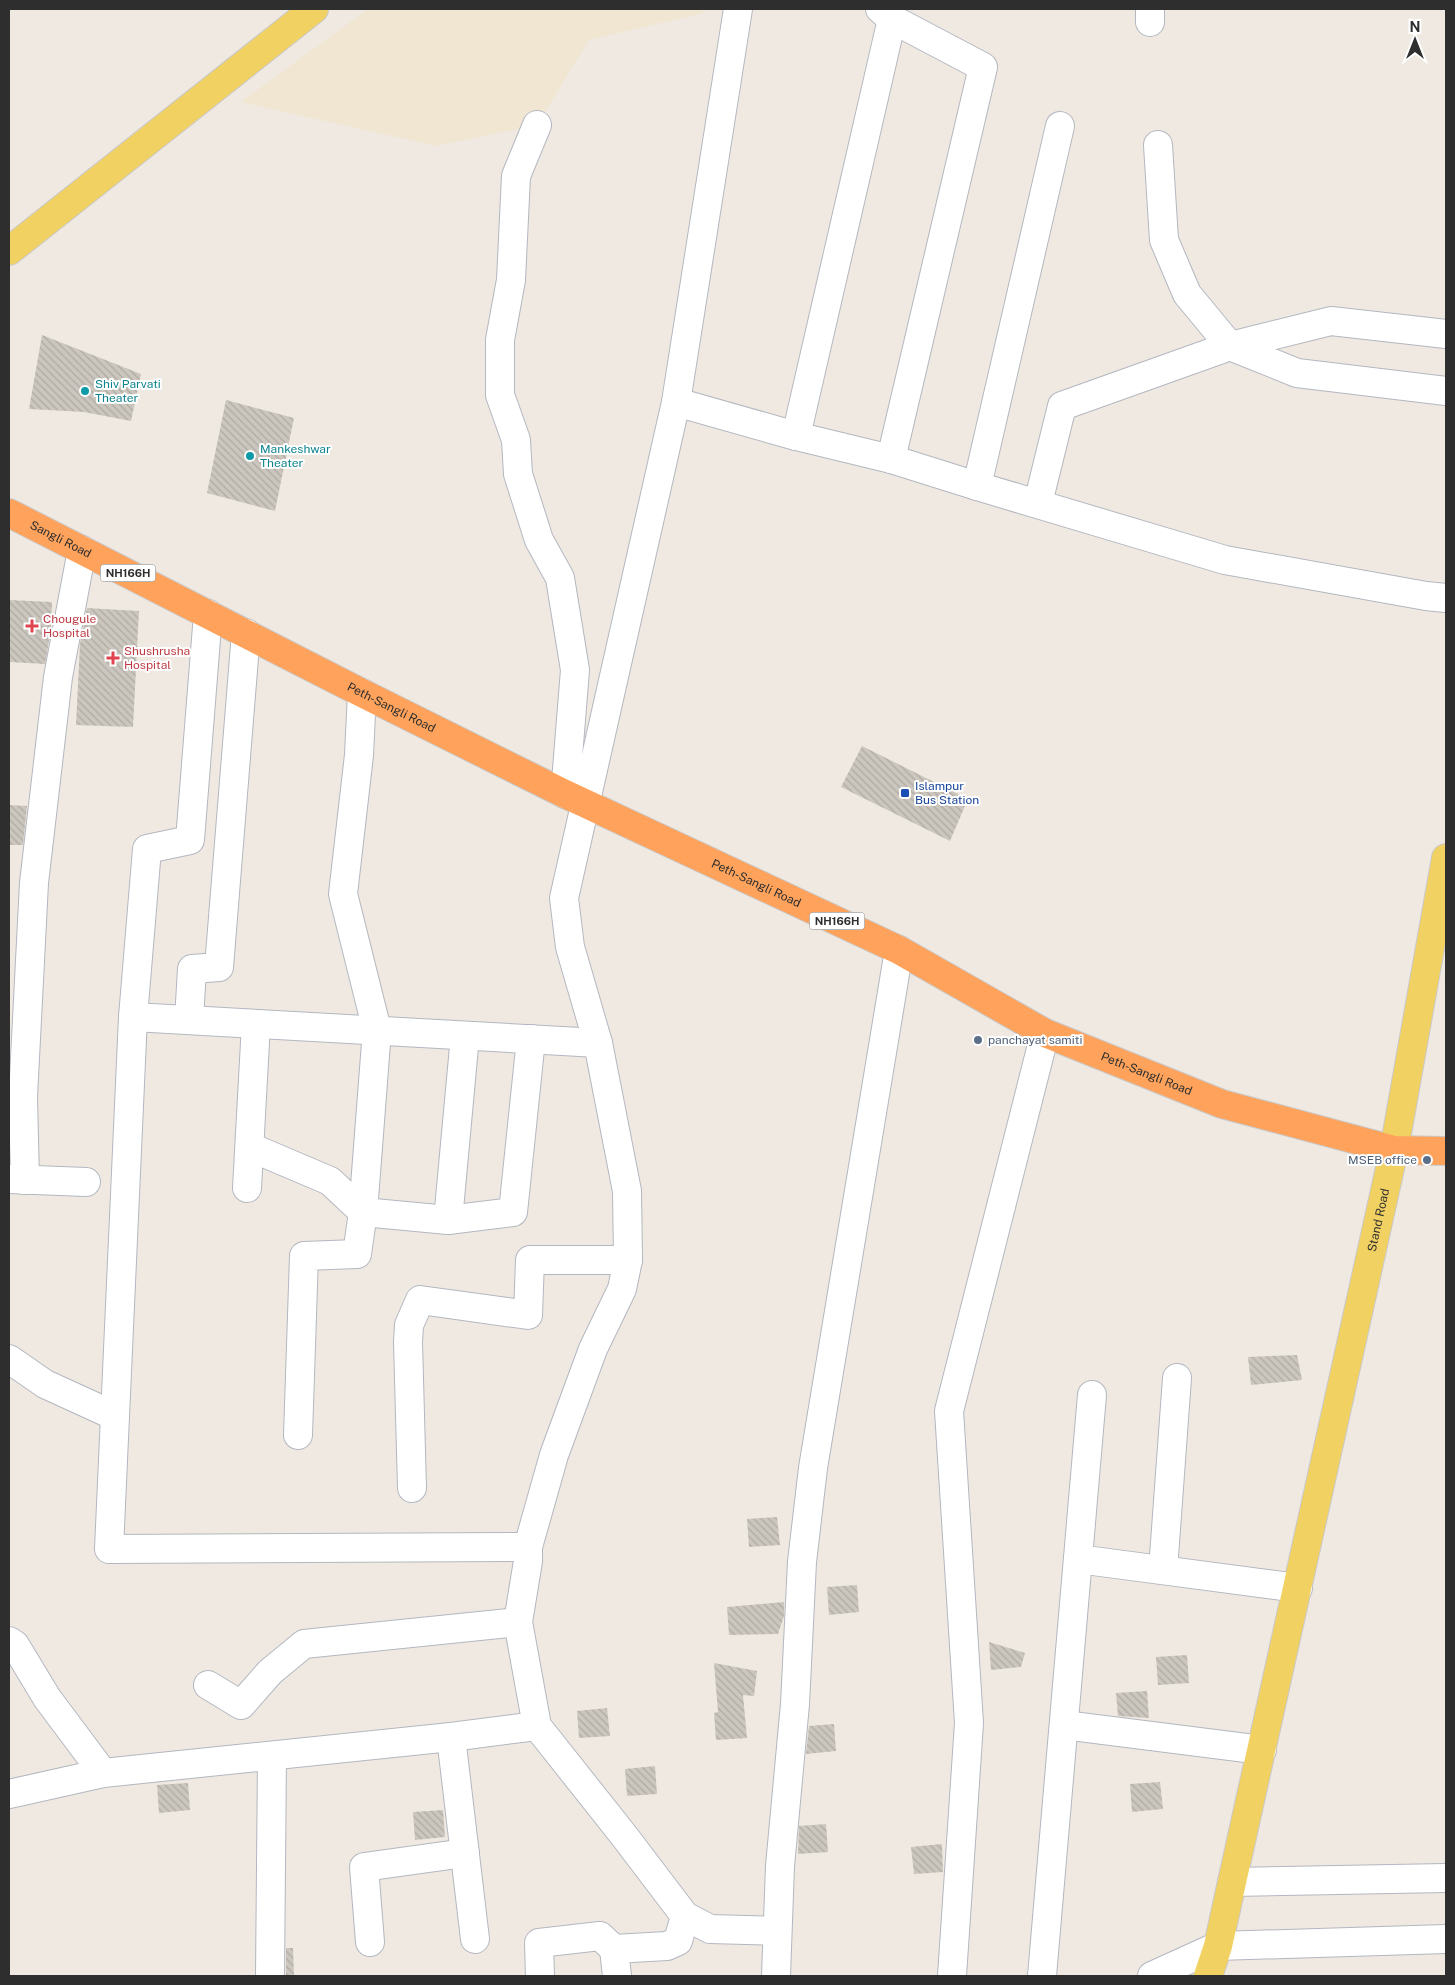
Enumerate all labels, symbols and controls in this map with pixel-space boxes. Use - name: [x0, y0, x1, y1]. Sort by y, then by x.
- north arrow: [1390, 15, 1440, 65]
- text: N: [1410, 19, 1420, 35]
- place label: Shiv Parvati Theater: [95, 377, 161, 405]
- marker: Shiv Parvati Theater: [79, 385, 91, 397]
- place label: Mankeshwar Theater: [260, 442, 331, 470]
- marker: Mankeshwar Theater: [244, 450, 256, 462]
- street label: Sangli Road: [28, 518, 94, 561]
- road number: NH166H: [100, 564, 156, 582]
- place label: Chougule Hospital: [43, 612, 97, 640]
- marker: Chougule Hospital: [25, 619, 39, 633]
- place label: Shushrusha Hospital: [124, 644, 190, 672]
- marker: Shushrusha Hospital: [106, 651, 120, 665]
- street label: Peth-Sangli Road: [345, 680, 438, 735]
- place label: Islampur Bus Station: [915, 779, 979, 807]
- marker: Islampur Bus Station: [899, 787, 911, 799]
- street label: Peth-Sangli Road: [709, 856, 803, 910]
- road number: NH166H: [810, 912, 864, 929]
- place label: panchayat samiti: [988, 1033, 1082, 1047]
- marker: panchayat samiti: [972, 1034, 984, 1046]
- street label: Peth-Sangli Road: [1099, 1049, 1194, 1098]
- place label: MSEB office: [1348, 1153, 1417, 1167]
- marker: MSEB office: [1421, 1154, 1433, 1166]
- street label: Stand Road: [1365, 1187, 1392, 1253]

